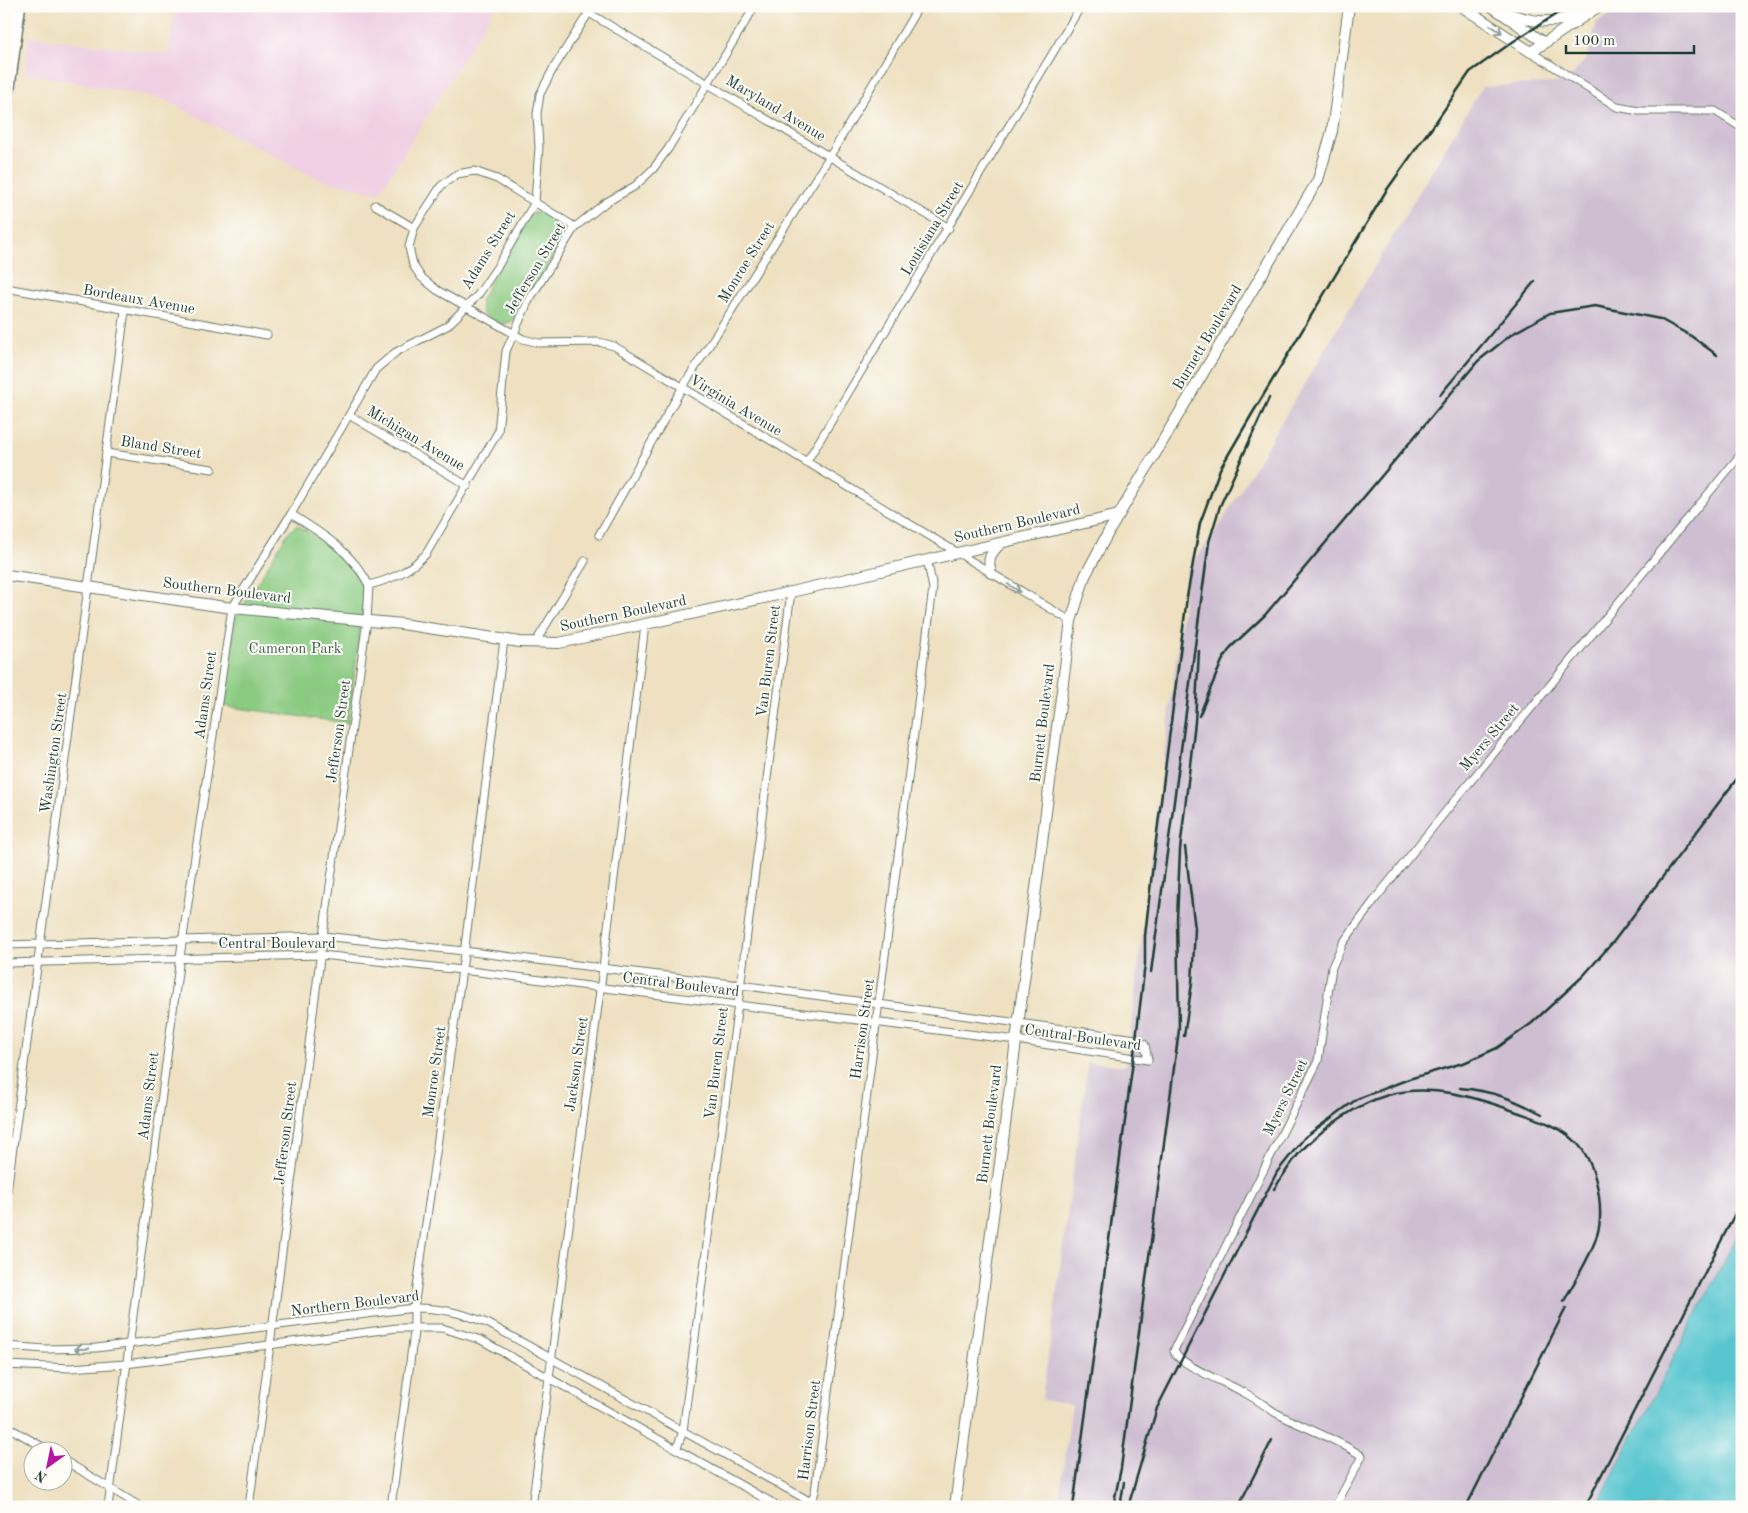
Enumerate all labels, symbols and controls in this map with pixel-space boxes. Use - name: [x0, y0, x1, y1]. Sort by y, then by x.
- scale bar: [1566, 22, 1693, 54]
- one-way arrow: [1489, 24, 1503, 34]
- text: 100 m: [1573, 34, 1615, 49]
- street label: Maryland Avenue: [723, 74, 828, 145]
- street label: Louisiana Street: [899, 179, 967, 278]
- street label: Adams Street: [459, 209, 519, 293]
- street label: Jefferson Street: [503, 220, 569, 317]
- street label: Monroe Street: [716, 220, 778, 306]
- street label: Burnett Boulevard: [1171, 282, 1246, 393]
- street label: Bordeaux Avenue: [81, 283, 196, 318]
- street label: Virginia Avenue: [687, 373, 784, 440]
- street label: Michigan Avenue: [364, 404, 467, 474]
- street label: Bland Street: [119, 435, 202, 462]
- street label: Southern Boulevard: [953, 503, 1082, 546]
- street label: Southern Boulevard: [162, 576, 292, 607]
- one-way arrow: [1006, 583, 1020, 593]
- street label: Southern Boulevard: [559, 594, 688, 635]
- street label: Van Buren Street: [755, 604, 784, 718]
- park label: Cameron Park: [248, 642, 342, 657]
- street label: Adams Street: [193, 650, 220, 740]
- street label: Burnett Boulevard: [1029, 663, 1058, 784]
- street label: Jefferson Street: [325, 679, 354, 784]
- street label: Washington Street: [39, 692, 70, 815]
- street label: Myers Street: [1458, 701, 1523, 775]
- street label: Central Boulevard: [218, 937, 336, 952]
- street label: Central Boulevard: [621, 971, 740, 1000]
- street label: Harrison Street: [849, 978, 878, 1081]
- street label: Van Buren Street: [703, 1006, 732, 1120]
- street label: Jackson Street: [563, 1016, 592, 1113]
- street label: Central Boulevard: [1023, 1023, 1142, 1054]
- street label: Monroe Street: [422, 1025, 449, 1119]
- street label: Adams Street: [137, 1051, 162, 1141]
- street label: Myers Street: [1261, 1057, 1311, 1138]
- street label: Burnett Boulevard: [976, 1064, 1005, 1185]
- street label: Jefferson Street: [273, 1081, 300, 1186]
- street label: Northern Boulevard: [290, 1289, 421, 1320]
- one-way arrow: [74, 1344, 90, 1353]
- street label: Harrison Street: [797, 1379, 824, 1482]
- north arrow: [22, 1440, 72, 1490]
- text: N: [33, 1467, 50, 1485]

